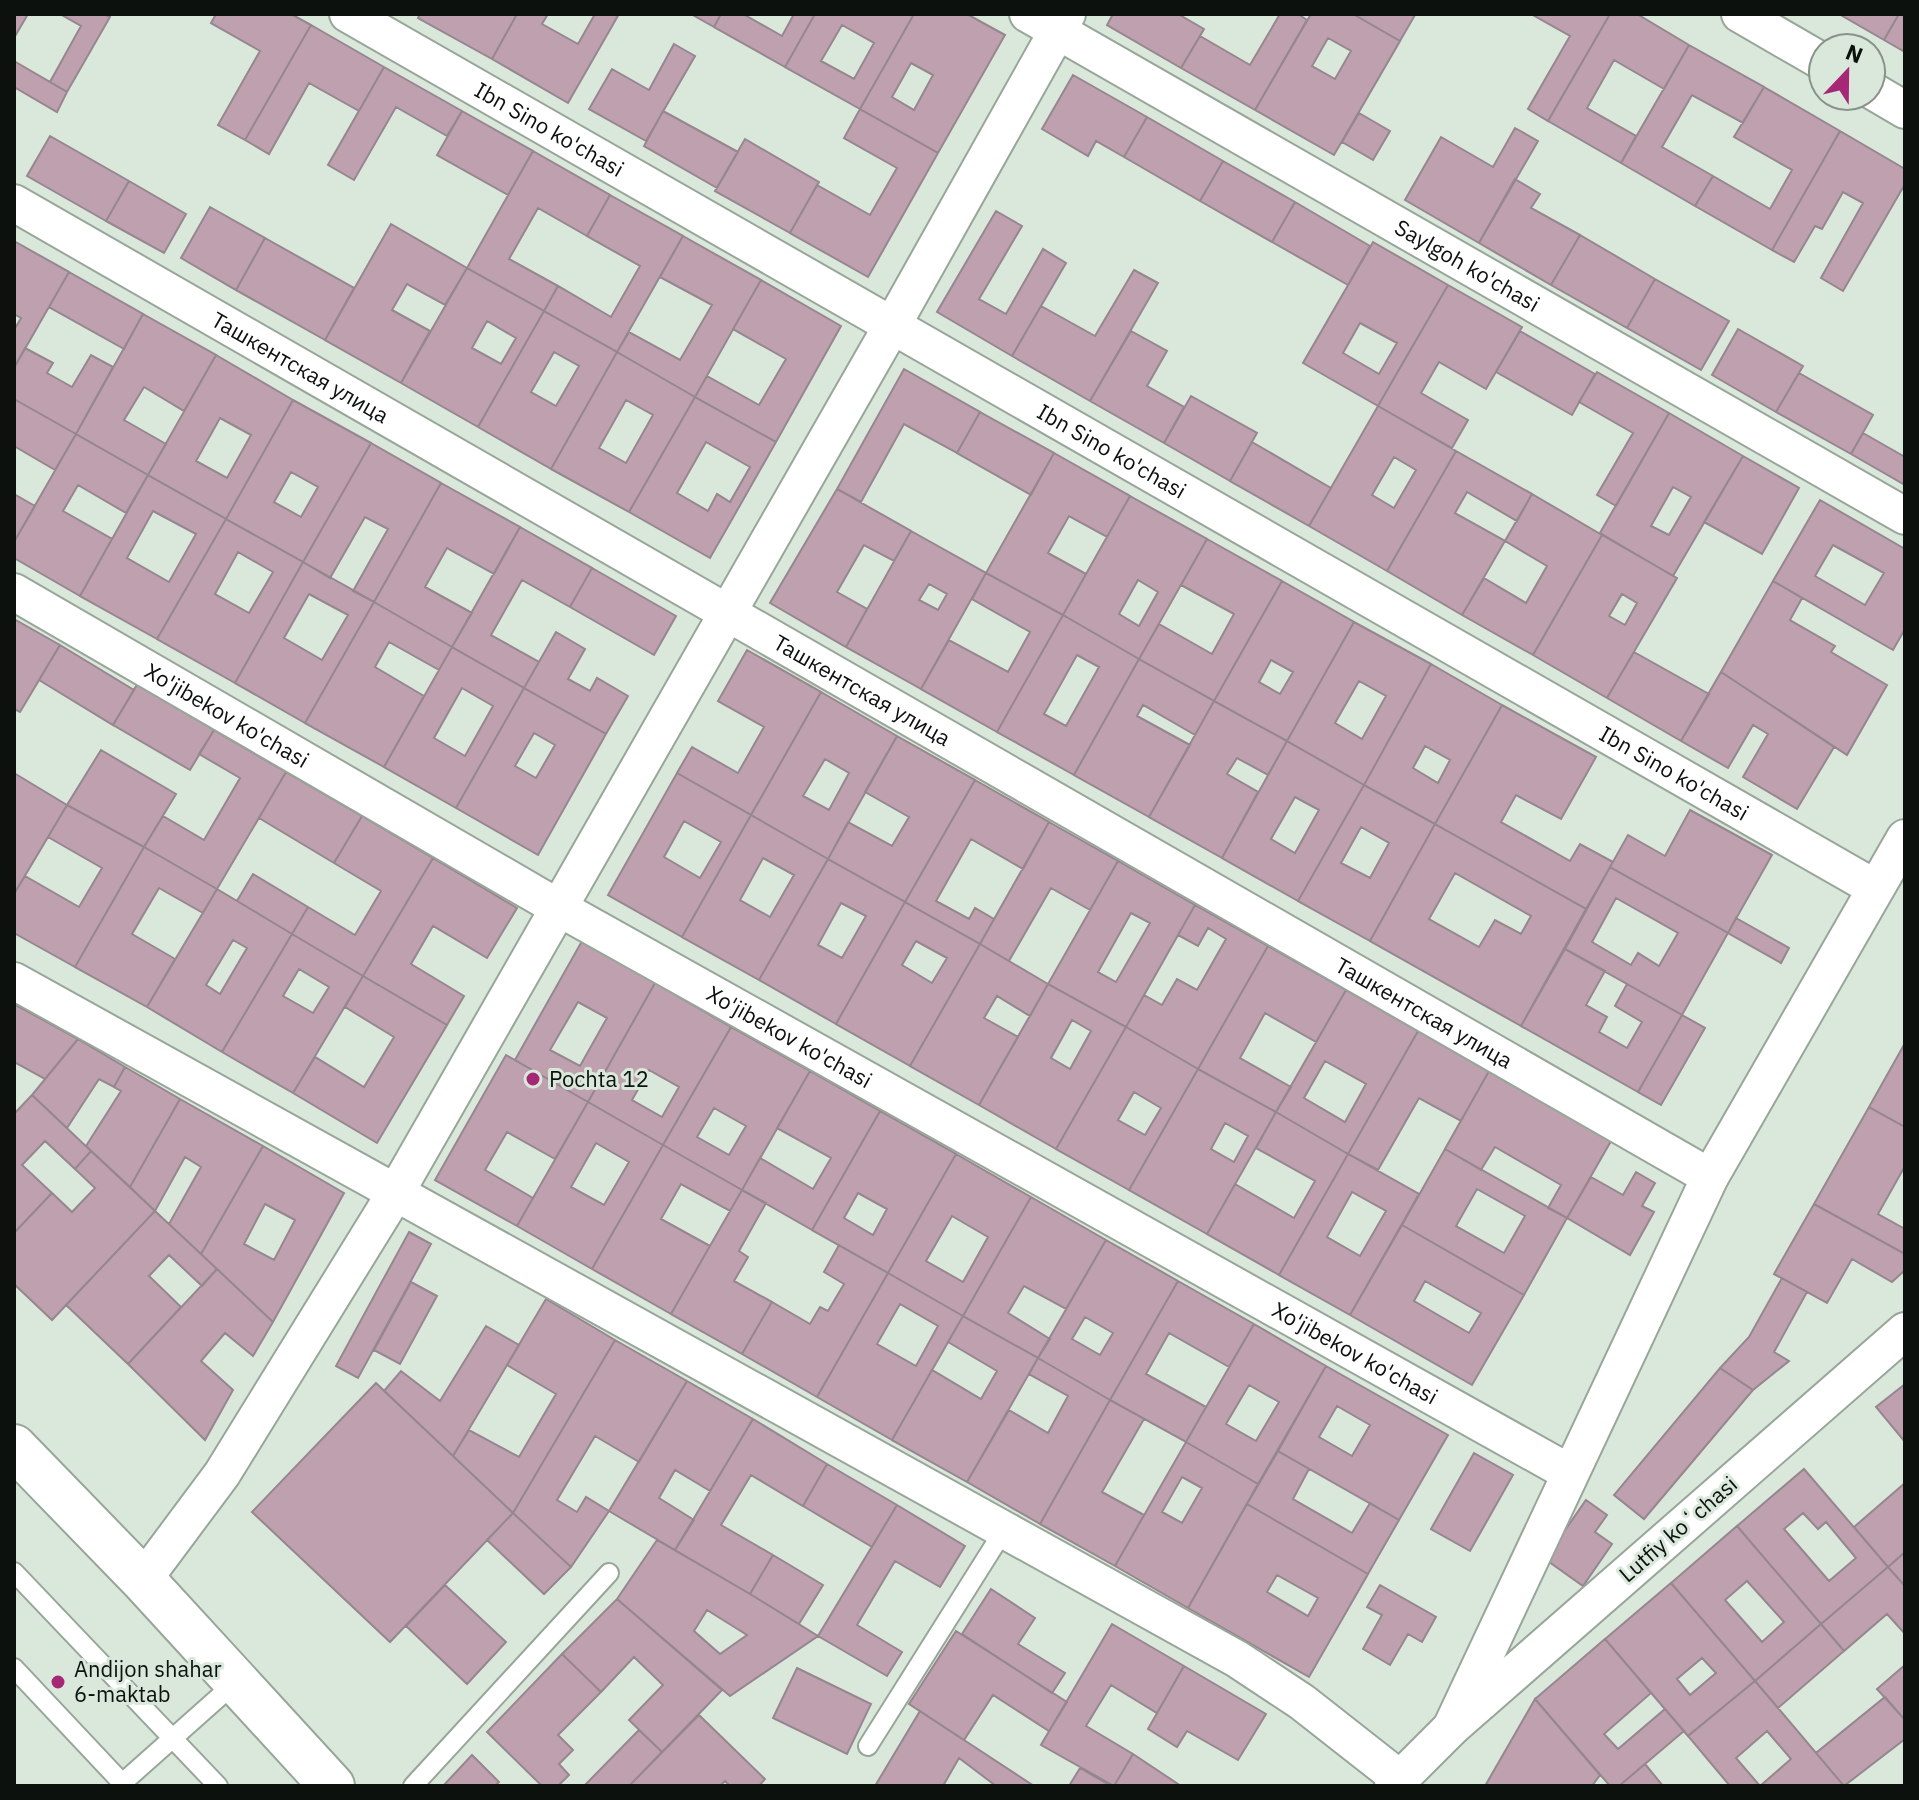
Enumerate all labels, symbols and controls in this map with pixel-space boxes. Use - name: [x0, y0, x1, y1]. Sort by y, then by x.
- north arrow: [1807, 32, 1887, 112]
- text: N: [1842, 37, 1867, 69]
- street label: Ibn Sino ko'chasi: [470, 75, 629, 183]
- street label: Saylgoh ko'chasi: [1390, 212, 1545, 318]
- street label: Ташкентская улица: [207, 305, 395, 429]
- street label: Ibn Sino ko'chasi: [1032, 397, 1192, 505]
- street label: Ташкентская улица: [768, 627, 956, 752]
- street label: Xo'jibekov ko'chasi: [140, 656, 314, 774]
- street label: Ibn Sino ko'chasi: [1595, 718, 1754, 827]
- street label: Ташкентская улица: [1330, 950, 1518, 1075]
- street label: Xo'jibekov ko'chasi: [702, 979, 878, 1094]
- place label: Pochta 12: [549, 1064, 649, 1093]
- marker: Pochta 12: [524, 1070, 542, 1088]
- street label: Xo'jibekov ko'chasi: [1267, 1295, 1443, 1410]
- street label: Lutfiy koʻchasi: [1612, 1469, 1743, 1588]
- place label: Andijon shahar 6-maktab: [74, 1654, 222, 1708]
- marker: Andijon shahar 6-maktab: [49, 1673, 67, 1691]

